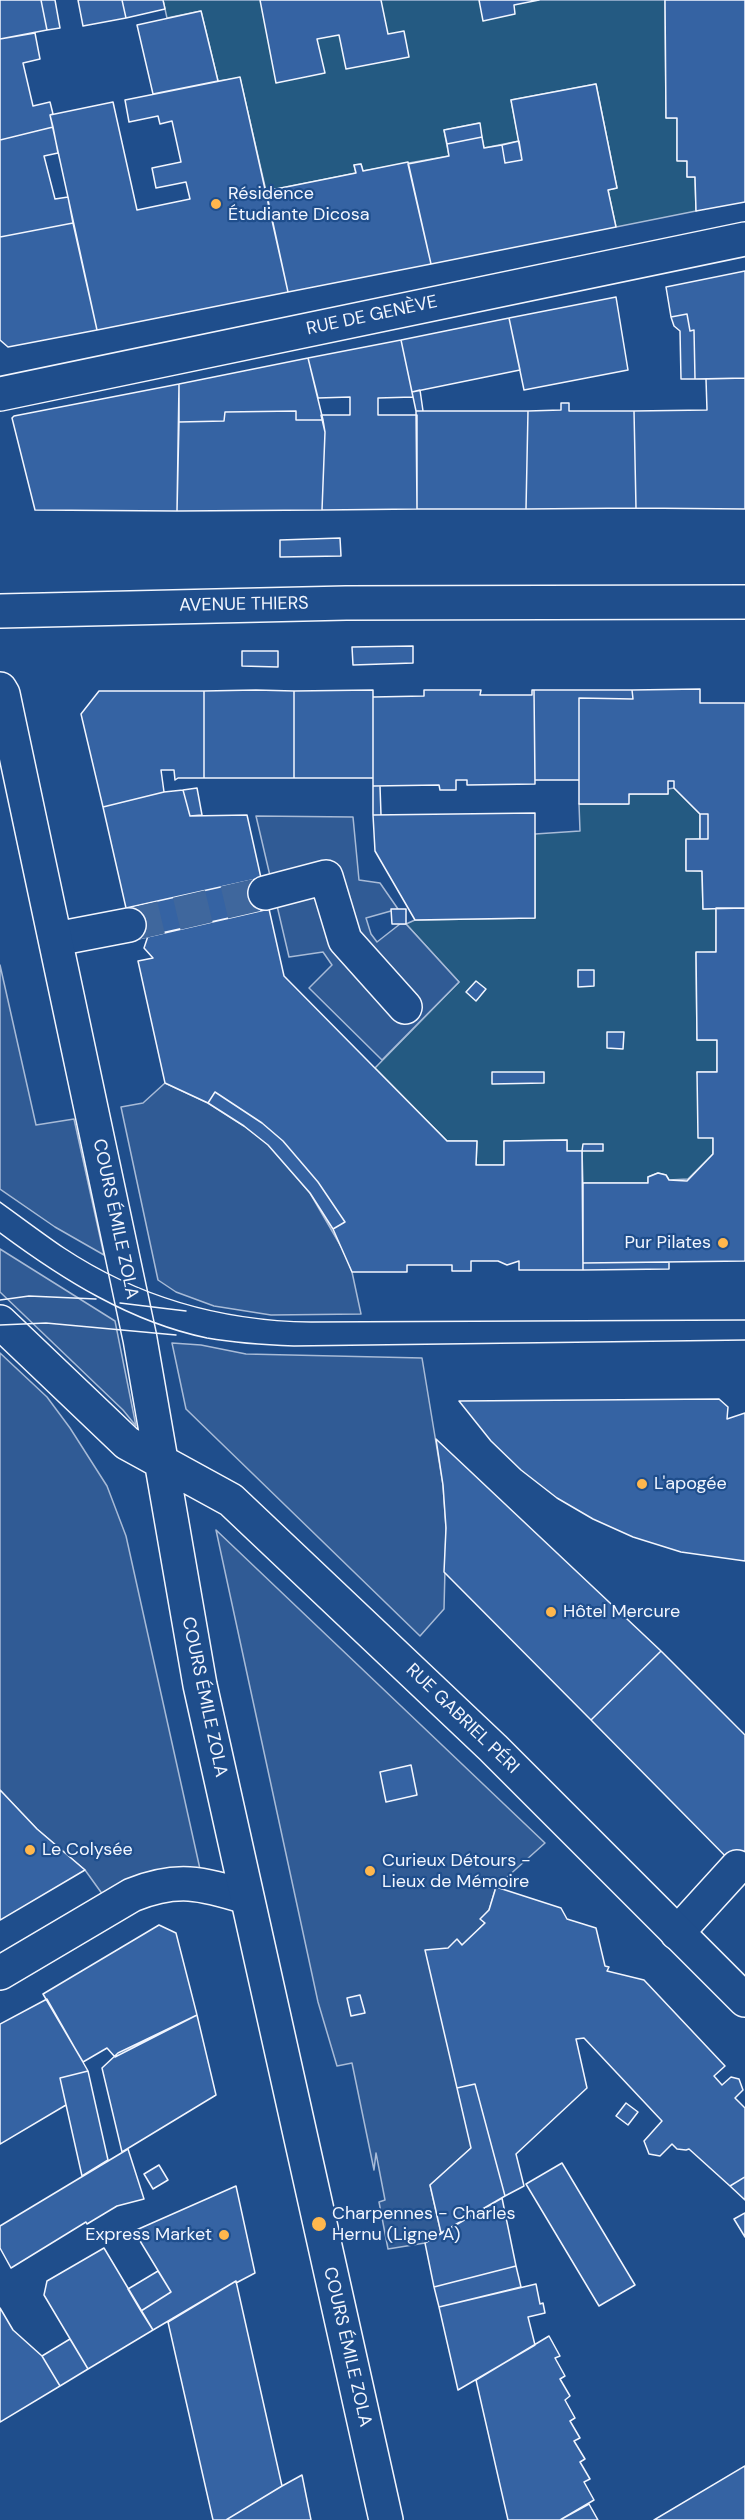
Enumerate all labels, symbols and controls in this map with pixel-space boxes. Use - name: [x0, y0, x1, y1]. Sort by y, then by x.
- place label: Résidence Étudiante Dicosa: [228, 183, 370, 226]
- marker: Résidence Étudiante Dicosa: [209, 197, 223, 211]
- street label: RUE DE GENÈVE: [305, 292, 439, 340]
- street label: AVENUE THIERS: [179, 593, 309, 617]
- street label: COURS ÉMILE ZOLA: [87, 1137, 143, 1301]
- place label: Pur Pilates: [624, 1232, 711, 1254]
- marker: Pur Pilates: [716, 1236, 730, 1250]
- place label: L'apogée: [654, 1473, 727, 1495]
- marker: L'apogée: [635, 1477, 649, 1491]
- place label: Hôtel Mercure: [563, 1601, 680, 1623]
- marker: Hôtel Mercure: [544, 1605, 558, 1619]
- street label: COURS ÉMILE ZOLA: [176, 1615, 232, 1779]
- street label: RUE GABRIEL PÉRI: [401, 1660, 523, 1778]
- place label: Le Colysée: [42, 1839, 133, 1861]
- marker: Le Colysée: [23, 1843, 37, 1857]
- place label: Curieux Détours - Lieux de Mémoire: [382, 1850, 531, 1892]
- marker: Curieux Détours - Lieux de Mémoire: [363, 1864, 377, 1878]
- place label: Charpennes - Charles Hernu (Ligne A): [332, 2203, 515, 2246]
- marker: Charpennes - Charles Hernu (Ligne A): [310, 2215, 328, 2233]
- place label: Express Market: [85, 2224, 212, 2246]
- marker: Express Market: [217, 2228, 231, 2242]
- street label: COURS ÉMILE ZOLA: [318, 2265, 376, 2429]

